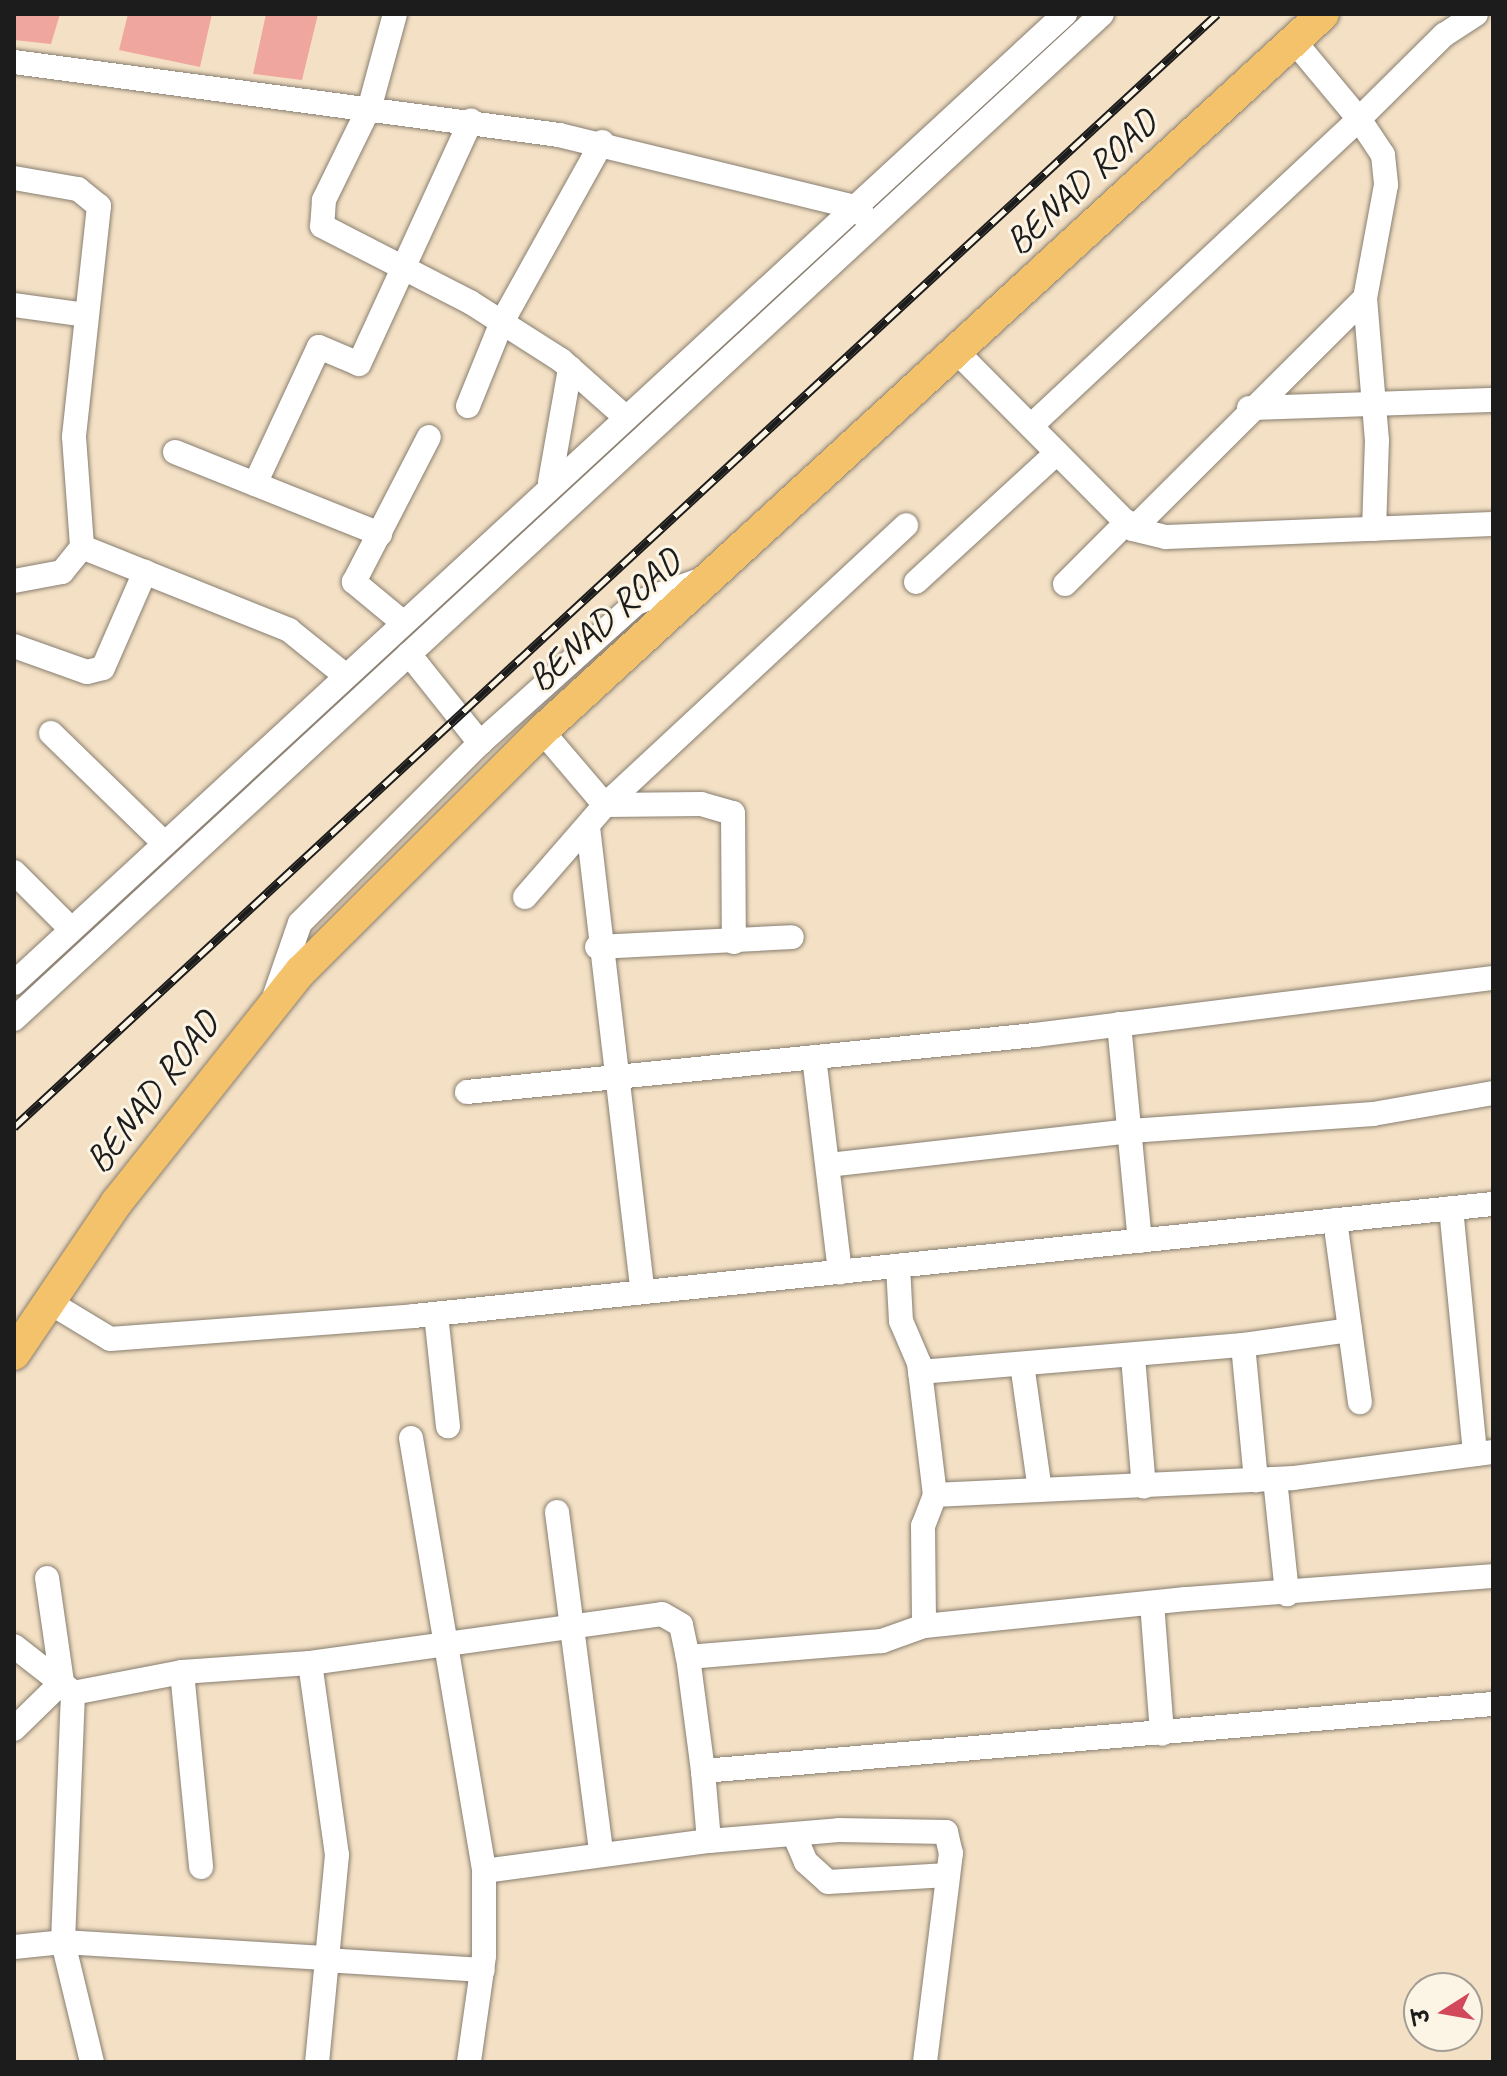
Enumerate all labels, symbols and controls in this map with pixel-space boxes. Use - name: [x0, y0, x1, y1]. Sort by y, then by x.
- street label: BENAD ROAD: [995, 100, 1167, 264]
- street label: BENAD ROAD: [518, 539, 690, 701]
- street label: BENAD ROAD: [75, 1003, 229, 1181]
- north arrow: [1403, 1972, 1483, 2052]
- text: उ: [1406, 2006, 1437, 2026]

